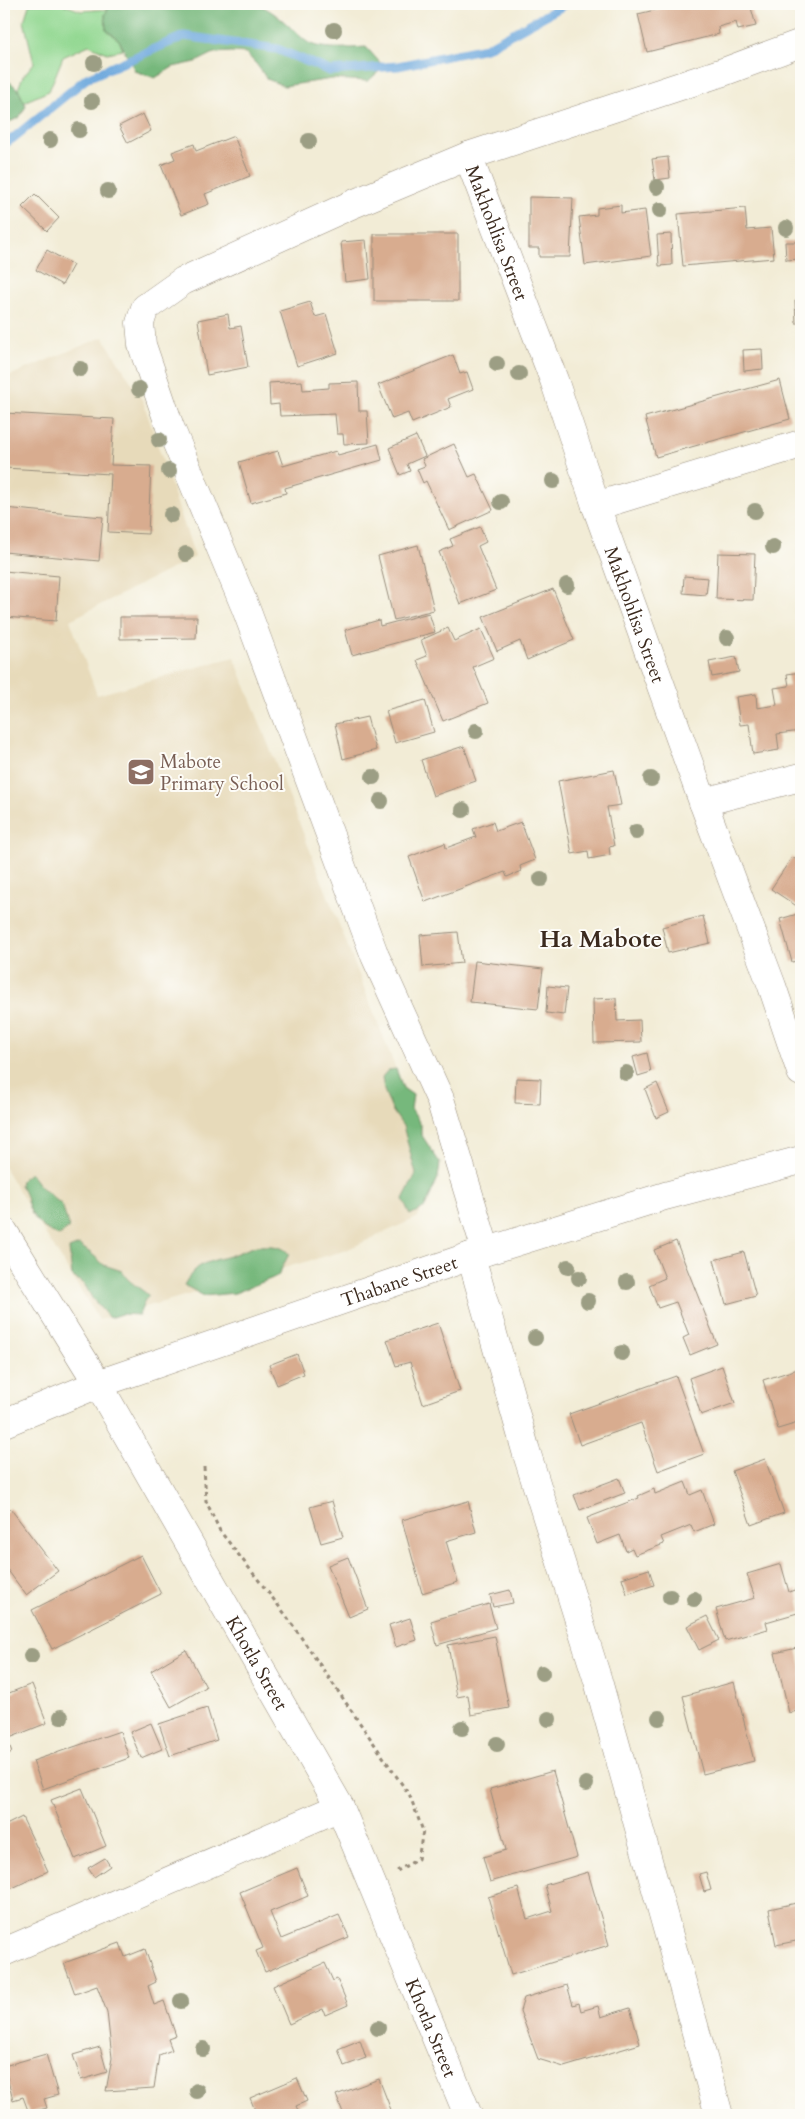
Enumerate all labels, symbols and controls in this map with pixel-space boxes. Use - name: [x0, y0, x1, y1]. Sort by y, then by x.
- street label: Makhohlisa Street: [459, 161, 534, 304]
- street label: Makhohlisa Street: [598, 543, 671, 686]
- place label: Mabote Primary School: [160, 749, 284, 797]
- school or university icon: Mabote Primary School: [126, 757, 156, 787]
- district label: Ha Mabote: [540, 923, 662, 956]
- street label: Thabane Street: [338, 1250, 461, 1314]
- street label: Khotla Street: [219, 1611, 294, 1715]
- street label: Khotla Street: [399, 1975, 463, 2081]

